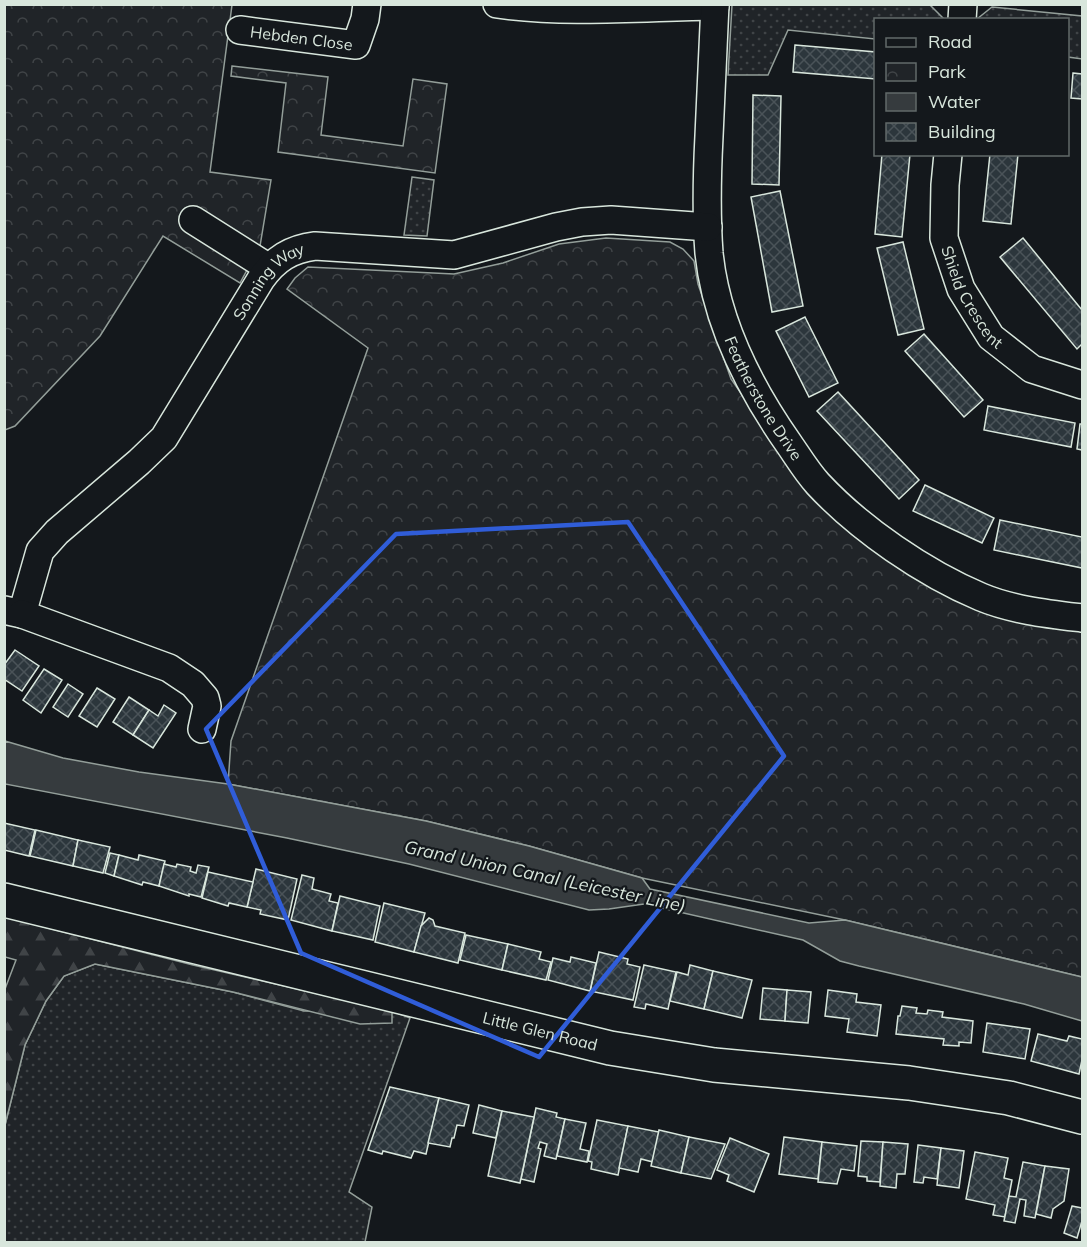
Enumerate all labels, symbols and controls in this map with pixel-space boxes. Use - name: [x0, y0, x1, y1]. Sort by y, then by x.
- legend: [874, 18, 1069, 156]
- street label: Hebden Close: [249, 21, 354, 54]
- text: Road: [928, 30, 972, 53]
- text: Park: [928, 60, 967, 83]
- text: Water: [928, 90, 981, 113]
- text: Building: [928, 120, 996, 143]
- street label: Sonning Way: [228, 238, 307, 324]
- street label: Shield Crescent: [937, 243, 1007, 353]
- street label: Featherstone Drive: [721, 333, 807, 464]
- water label: Grand Union Canal (Leicester Line): [402, 835, 688, 917]
- street label: Little Glen Road: [481, 1007, 600, 1055]

